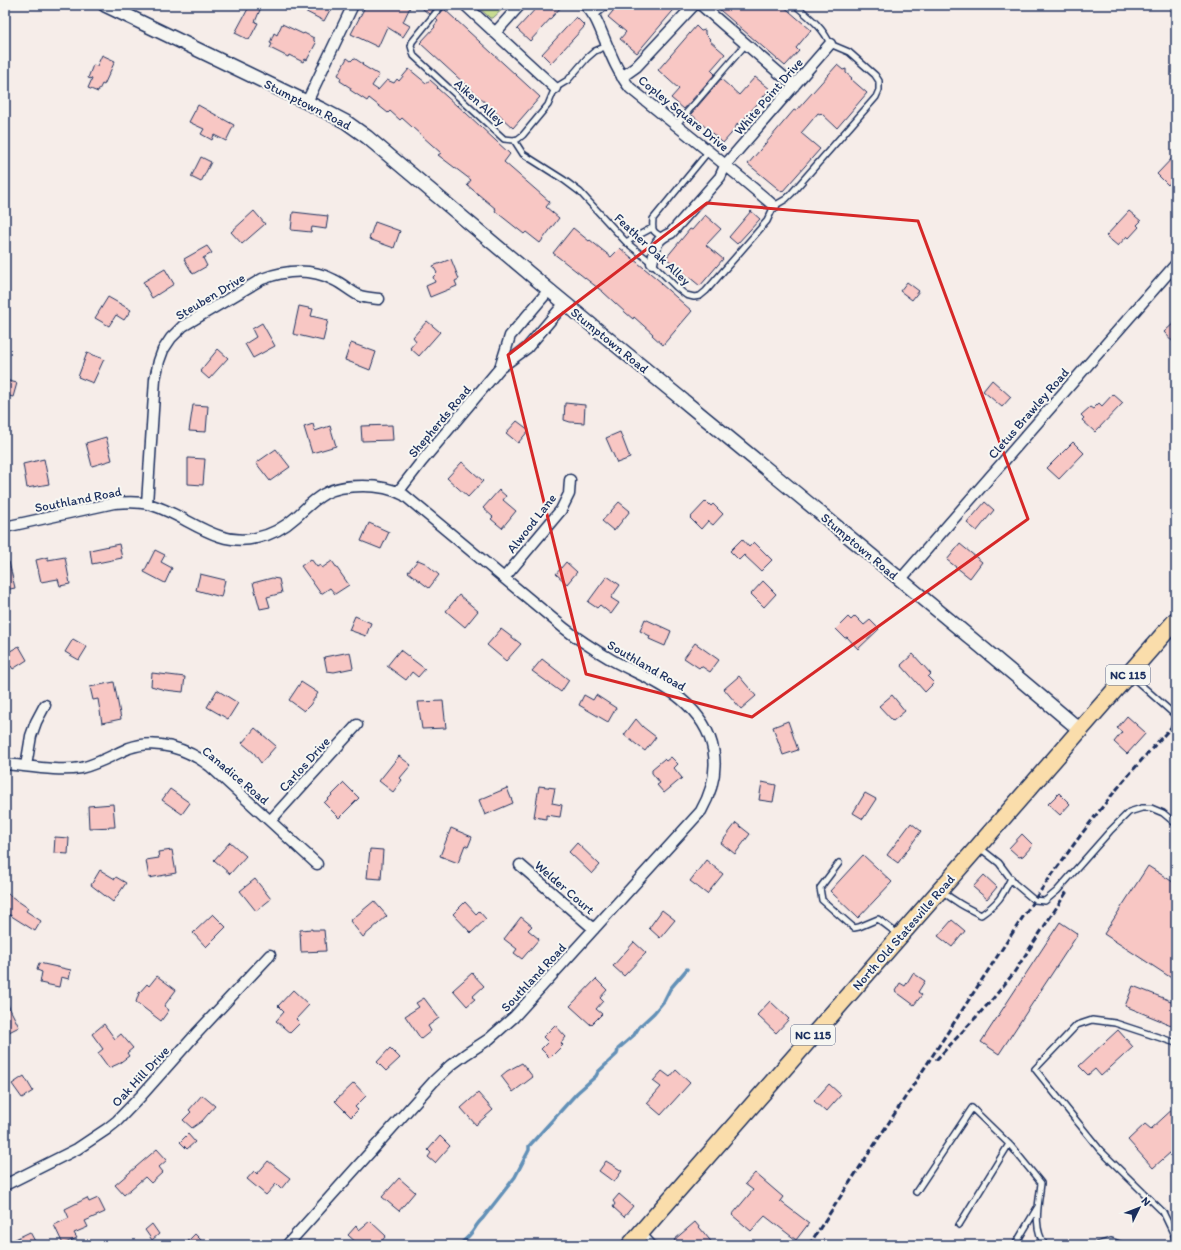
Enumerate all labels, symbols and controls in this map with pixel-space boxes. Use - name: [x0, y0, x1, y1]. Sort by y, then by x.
- street label: White Point Drive: [731, 55, 806, 138]
- street label: Copley Square Drive: [635, 72, 732, 154]
- street label: Stumptown Road: [262, 76, 354, 133]
- street label: Aiken Alley: [451, 76, 508, 129]
- street label: Feather Oak Alley: [612, 210, 694, 288]
- street label: Steuben Drive: [173, 270, 248, 323]
- street label: Stumptown Road: [568, 304, 652, 376]
- street label: Cletus Brawley Road: [985, 365, 1072, 462]
- street label: Shepherds Road: [405, 382, 474, 460]
- street label: Southland Road: [33, 484, 123, 515]
- street label: Alwood Lane: [504, 491, 559, 556]
- street label: Stumptown Road: [818, 510, 901, 583]
- street label: Southland Road: [605, 637, 689, 694]
- road number: NC 115: [1106, 665, 1150, 685]
- street label: Carlos Drive: [276, 734, 333, 795]
- street label: Canadice Road: [199, 743, 272, 808]
- street label: Welder Court: [532, 857, 598, 917]
- street label: North Old Statesville Road: [849, 872, 958, 993]
- street label: Southland Road: [498, 940, 569, 1015]
- road number: NC 115: [791, 1025, 835, 1045]
- street label: Oak Hill Drive: [109, 1043, 172, 1110]
- north arrow: [1119, 1188, 1159, 1228]
- text: N: [1139, 1194, 1153, 1209]

